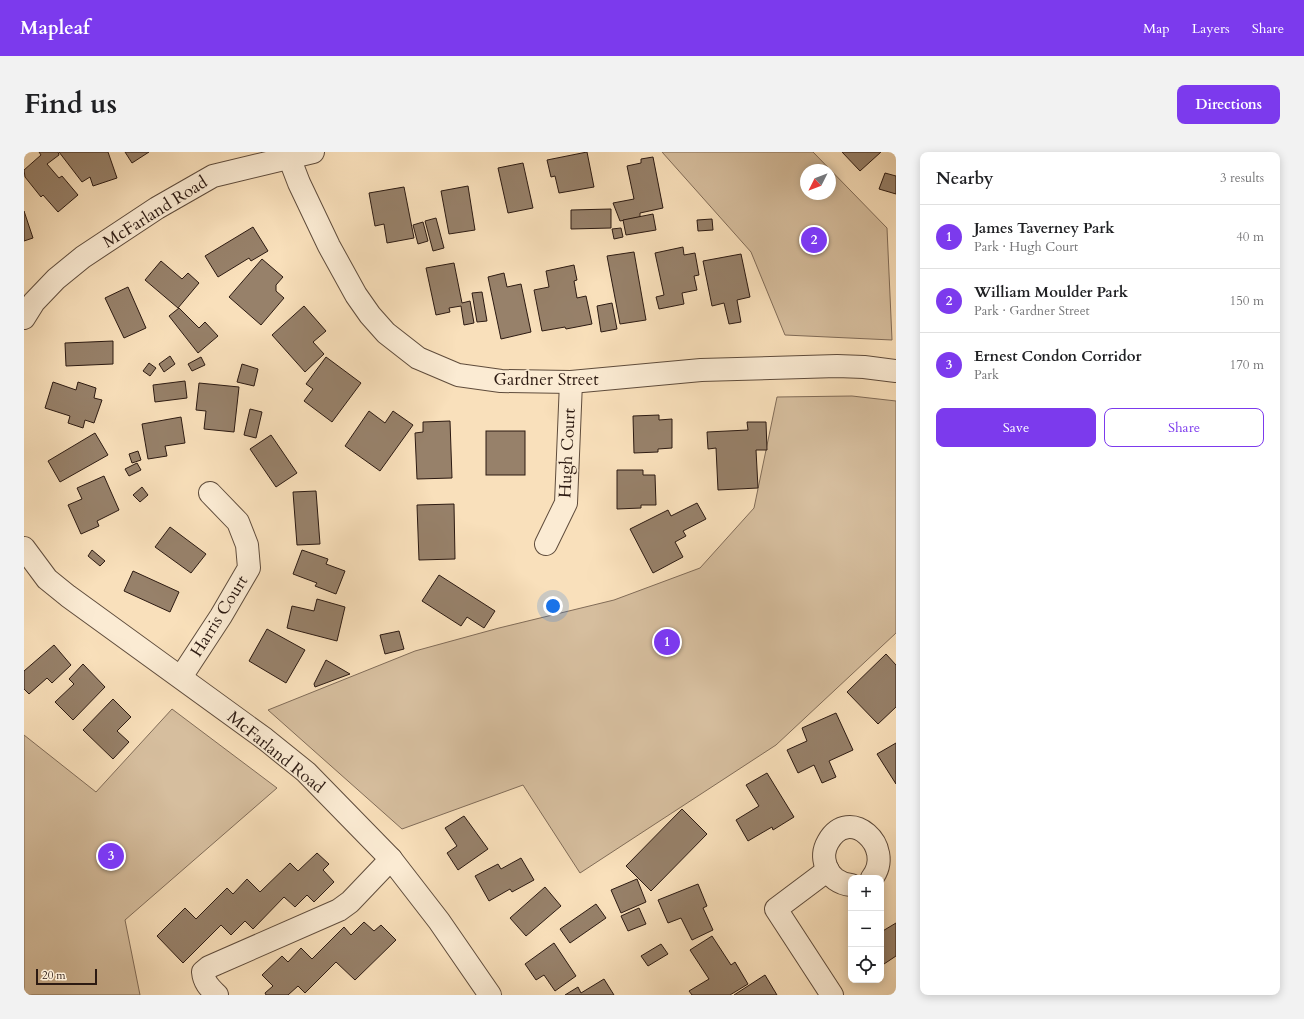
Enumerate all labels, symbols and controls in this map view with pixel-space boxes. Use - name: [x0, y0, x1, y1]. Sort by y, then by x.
- text: Mapleaf: [20, 15, 90, 41]
- text: Map: [1143, 19, 1170, 38]
- text: Layers: [1192, 19, 1230, 38]
- text: Share: [1252, 19, 1284, 38]
- text: Find us: [24, 85, 117, 123]
- button: Directions: [1177, 85, 1280, 124]
- north arrow: [800, 164, 836, 200]
- text: Nearby: [936, 167, 993, 190]
- text: 3 results: [1220, 169, 1264, 187]
- street label: McFarland Road: [98, 171, 212, 253]
- text: James Taverney Park: [974, 218, 1115, 238]
- pin: 2: [801, 225, 827, 255]
- text: 1: [946, 228, 952, 246]
- text: 40 m: [1236, 228, 1264, 246]
- text: Park · Hugh Court: [974, 238, 1078, 256]
- text: William Moulder Park: [974, 282, 1128, 302]
- text: 2: [946, 292, 952, 310]
- text: 150 m: [1230, 292, 1264, 310]
- text: Park · Gardner Street: [974, 302, 1090, 320]
- text: Ernest Condon Corridor: [974, 346, 1141, 366]
- text: 3: [946, 356, 952, 374]
- text: 170 m: [1230, 356, 1264, 374]
- text: Park: [974, 366, 999, 384]
- street label: Gardner Street: [493, 368, 599, 391]
- street label: Hugh Court: [553, 407, 581, 499]
- button: Save: [936, 408, 1096, 447]
- button: Share: [1104, 408, 1264, 447]
- street label: Harris Court: [185, 570, 253, 661]
- your location: [543, 596, 563, 616]
- pin: 1: [654, 627, 680, 657]
- street label: McFarland Road: [222, 706, 330, 798]
- pin: 3: [98, 841, 124, 871]
- map controls: [848, 875, 884, 983]
- button: +: [848, 875, 884, 911]
- button: −: [848, 911, 884, 947]
- button: locate: [848, 947, 884, 983]
- scale bar: [36, 967, 97, 986]
- text: 20 m: [42, 968, 66, 983]

